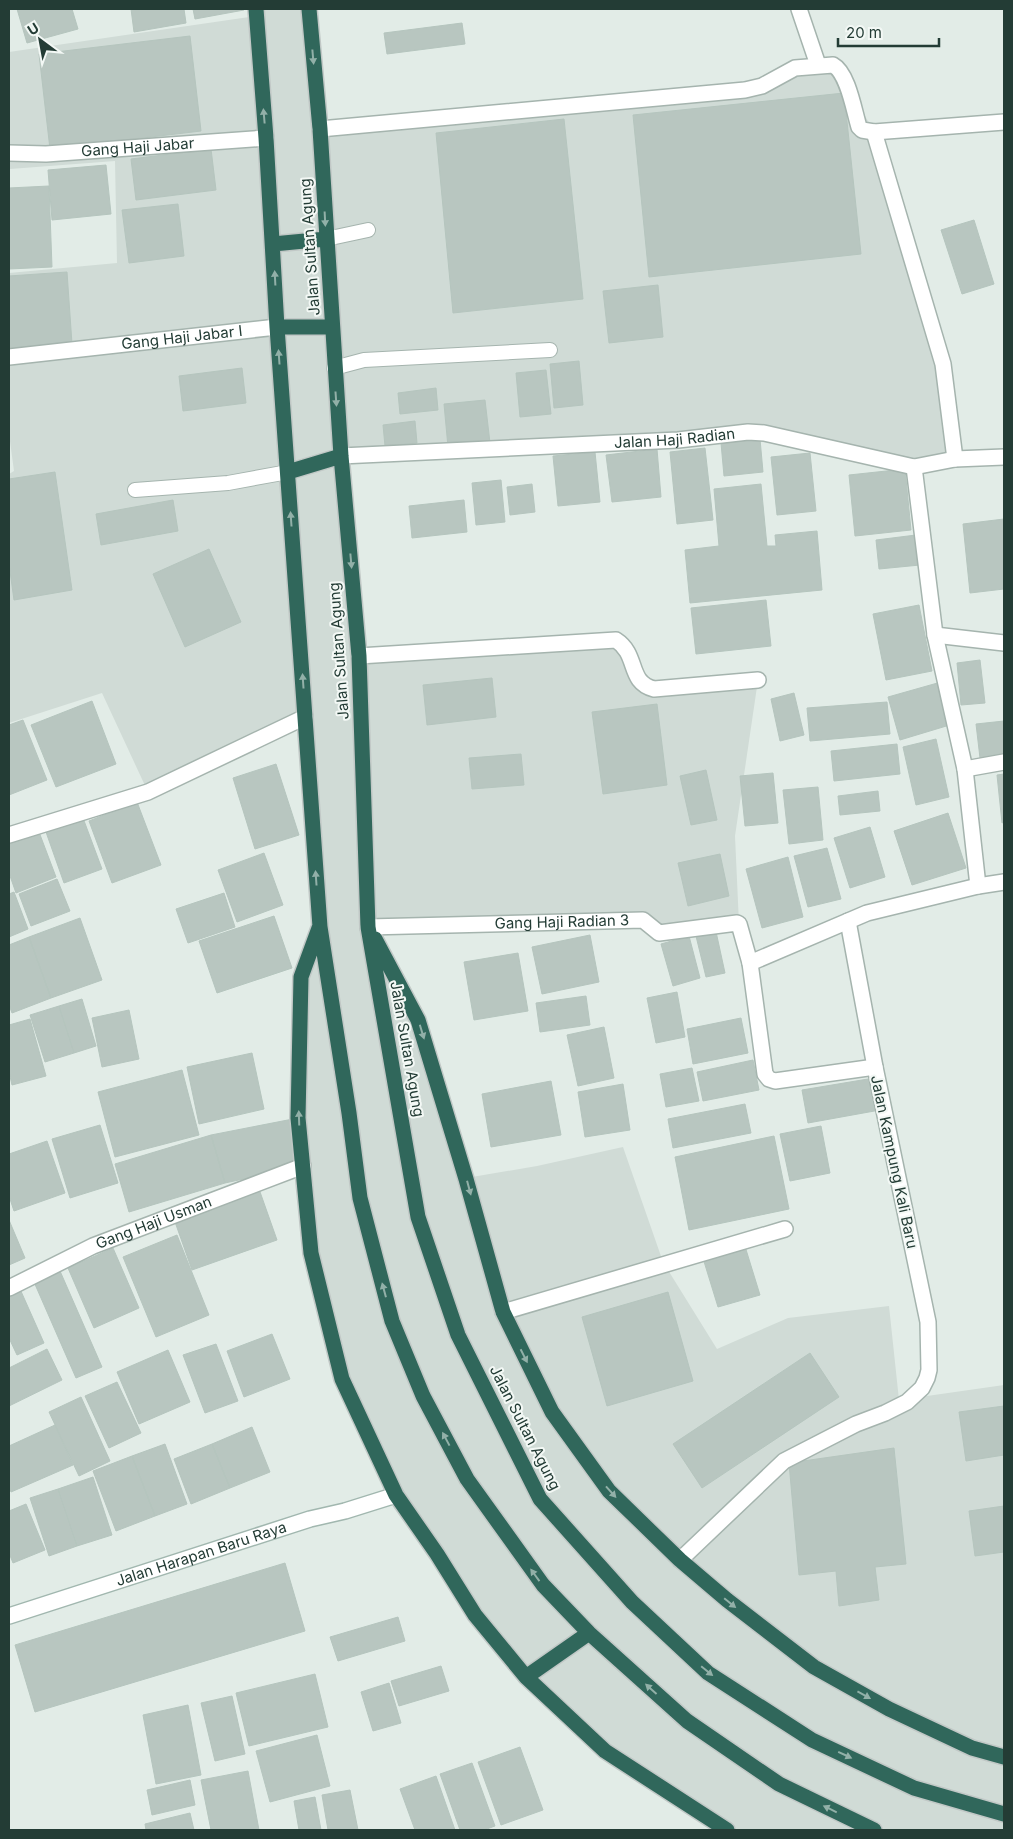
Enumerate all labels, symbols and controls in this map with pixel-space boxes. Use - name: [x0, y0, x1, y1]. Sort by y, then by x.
- north arrow: [15, 15, 65, 65]
- scale bar: [838, 15, 939, 47]
- text: U: [24, 19, 42, 38]
- text: 20 m: [846, 23, 882, 42]
- one-way arrow: [309, 50, 317, 66]
- one-way arrow: [260, 108, 268, 124]
- street label: Gang Haji Jabar: [80, 133, 195, 160]
- street label: Jalan Sultan Agung: [295, 178, 324, 316]
- one-way arrow: [322, 212, 330, 228]
- one-way arrow: [270, 270, 278, 286]
- street label: Gang Haji Jabar I: [120, 321, 243, 353]
- one-way arrow: [275, 349, 283, 365]
- one-way arrow: [333, 391, 341, 407]
- street label: Jalan Haji Radian: [613, 424, 736, 452]
- one-way arrow: [287, 511, 295, 527]
- one-way arrow: [347, 553, 355, 569]
- street label: Jalan Sultan Agung: [324, 582, 353, 720]
- one-way arrow: [298, 673, 306, 689]
- one-way arrow: [312, 870, 320, 886]
- street label: Gang Haji Radian 3: [494, 910, 629, 933]
- street label: Jalan Sultan Agung: [386, 980, 429, 1118]
- one-way arrow: [419, 1025, 427, 1040]
- street label: Jalan Kampung Kali Baru: [867, 1073, 922, 1250]
- one-way arrow: [295, 1109, 303, 1125]
- one-way arrow: [465, 1180, 473, 1195]
- street label: Gang Haji Usman: [93, 1192, 214, 1253]
- one-way arrow: [380, 1282, 388, 1297]
- one-way arrow: [520, 1348, 528, 1363]
- street label: Jalan Sultan Agung: [486, 1362, 565, 1493]
- one-way arrow: [442, 1432, 450, 1446]
- one-way arrow: [605, 1486, 617, 1498]
- street label: Jalan Harapan Baru Raya: [113, 1517, 289, 1590]
- one-way arrow: [531, 1568, 541, 1581]
- one-way arrow: [723, 1597, 736, 1608]
- one-way arrow: [700, 1665, 713, 1676]
- one-way arrow: [644, 1683, 657, 1694]
- one-way arrow: [857, 1690, 870, 1699]
- one-way arrow: [838, 1752, 852, 1760]
- one-way arrow: [823, 1805, 837, 1813]

